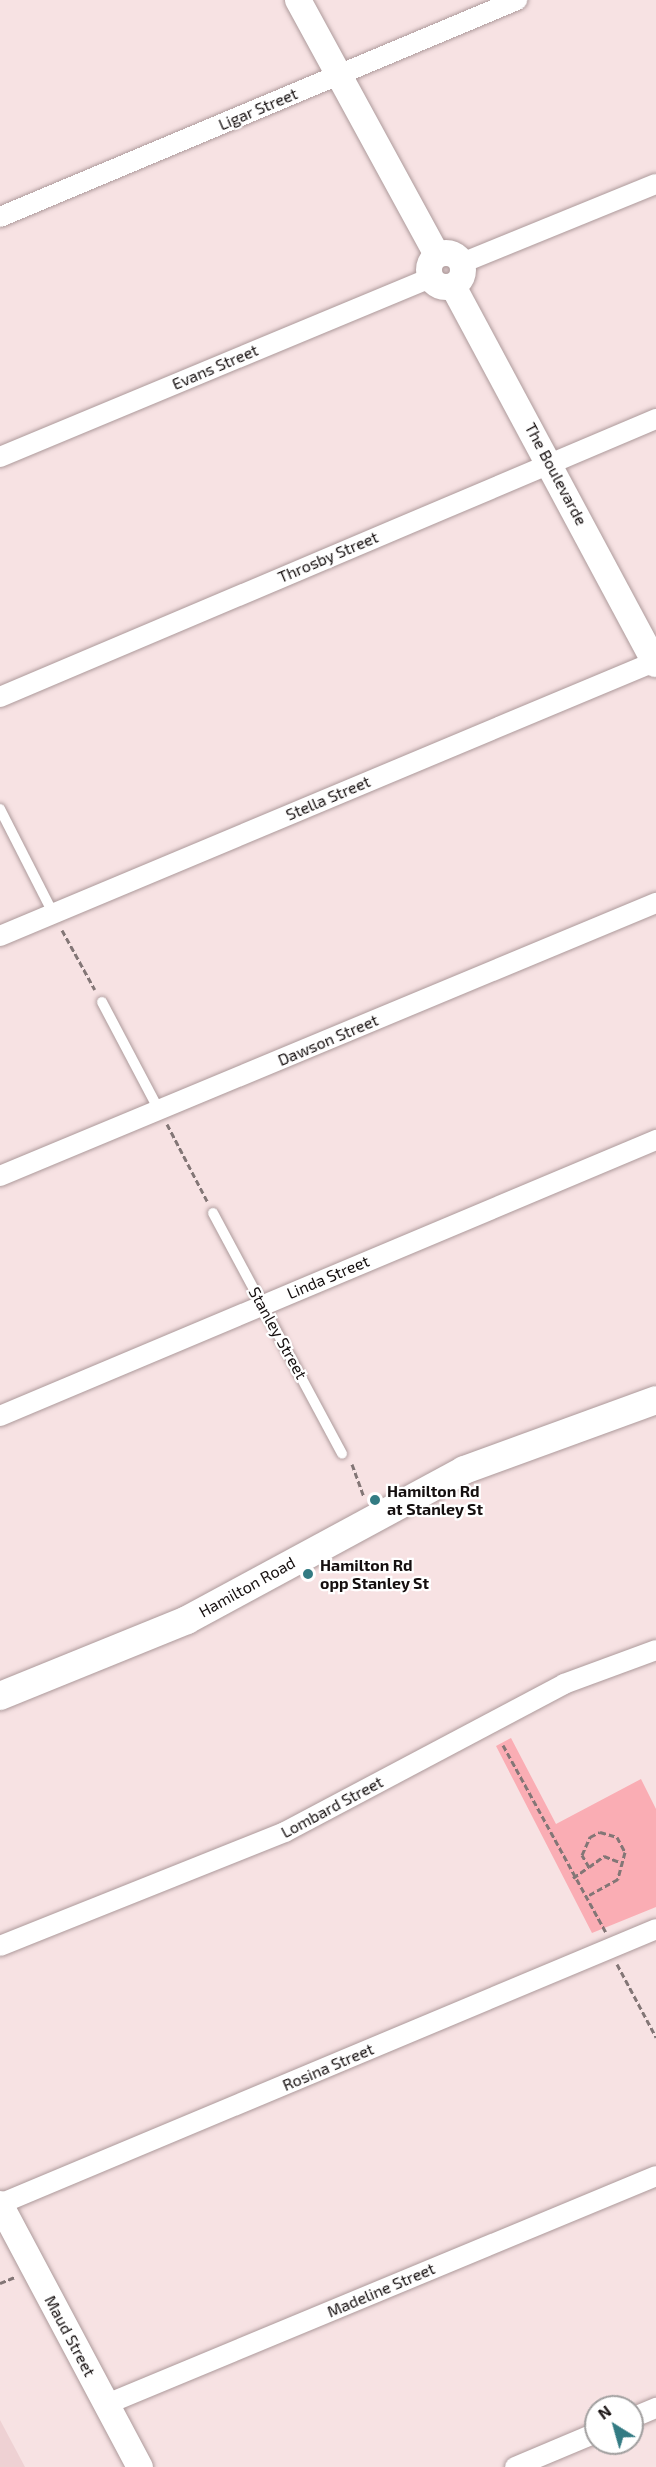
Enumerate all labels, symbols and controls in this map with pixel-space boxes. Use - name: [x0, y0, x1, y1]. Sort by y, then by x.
- street label: Ligar Street: [215, 84, 301, 134]
- street label: Evans Street: [169, 340, 261, 394]
- street label: The Boulevarde: [521, 419, 591, 529]
- street label: Throsby Street: [275, 527, 381, 587]
- street label: Stella Street: [283, 772, 373, 824]
- street label: Dawson Street: [275, 1010, 381, 1070]
- street label: Linda Street: [284, 1251, 372, 1303]
- street label: Stanley Street: [245, 1283, 311, 1383]
- place label: Hamilton Rd at Stanley St: [387, 1481, 483, 1519]
- marker: Hamilton Rd at Stanley St: [368, 1493, 382, 1507]
- street label: Hamilton Road: [196, 1553, 298, 1621]
- place label: Hamilton Rd opp Stanley St: [320, 1555, 429, 1593]
- marker: Hamilton Rd opp Stanley St: [301, 1567, 315, 1581]
- street label: Lombard Street: [278, 1772, 386, 1842]
- street label: Rosina Street: [280, 2039, 376, 2095]
- street label: Madeline Street: [324, 2259, 438, 2321]
- street label: Maud Street: [41, 2292, 99, 2380]
- north arrow: [584, 2395, 644, 2455]
- text: N: [594, 2401, 614, 2423]

